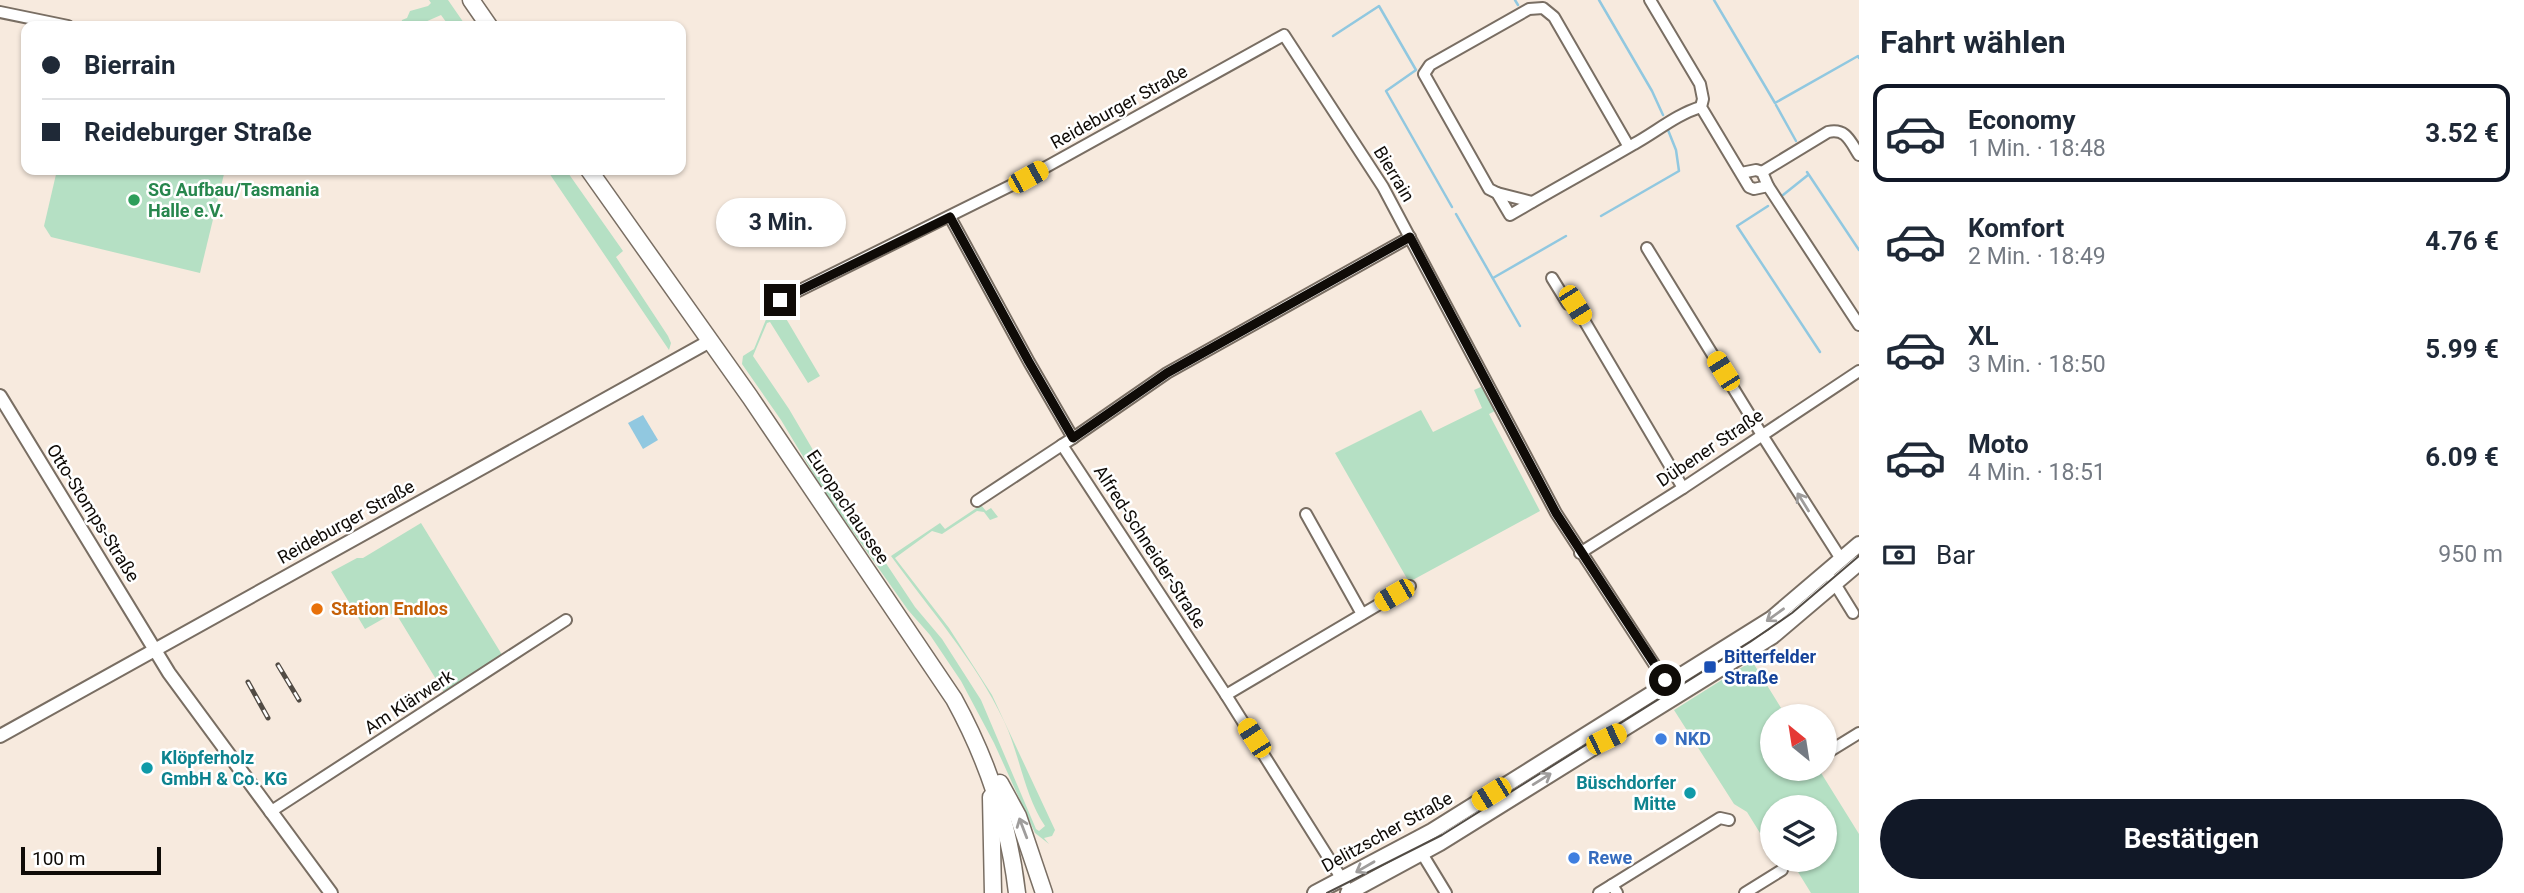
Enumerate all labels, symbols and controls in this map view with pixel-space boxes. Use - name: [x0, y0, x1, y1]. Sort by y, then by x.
- text: Fahrt wählen: [1880, 23, 2066, 61]
- text: Bierrain: [84, 50, 176, 80]
- street label: Reideburger Straße: [1047, 60, 1191, 153]
- icon: car: [1884, 102, 1947, 165]
- text: Economy: [1968, 105, 2075, 135]
- text: Reideburger Straße: [84, 117, 312, 147]
- text: 3.52 €: [2425, 118, 2499, 148]
- text: 1 Min. · 18:48: [1968, 135, 2106, 162]
- street label: Bierrain: [1370, 142, 1419, 205]
- car: [1005, 158, 1052, 196]
- place label: SG Aufbau/Tasmania Halle e.V.: [148, 179, 320, 221]
- marker: SG Aufbau/Tasmania Halle e.V.: [126, 192, 142, 208]
- callout: 3 Min.: [715, 198, 845, 247]
- text: 3 Min.: [749, 209, 813, 236]
- icon: car: [1884, 210, 1947, 273]
- text: Komfort: [1968, 213, 2064, 243]
- text: 4.76 €: [2425, 226, 2499, 256]
- text: 2 Min. · 18:49: [1968, 243, 2106, 270]
- car: [1555, 282, 1596, 328]
- route end: [764, 284, 796, 316]
- icon: car: [1884, 318, 1947, 381]
- text: XL: [1968, 321, 1999, 351]
- text: 5.99 €: [2425, 334, 2499, 364]
- car: [1703, 348, 1744, 394]
- text: 3 Min. · 18:50: [1968, 351, 2106, 378]
- street label: Dübener Straße: [1653, 404, 1767, 491]
- icon: car: [1884, 426, 1947, 489]
- text: Moto: [1968, 429, 2029, 459]
- street label: Otto-Stomps-Straße: [43, 440, 144, 585]
- text: 6.09 €: [2425, 442, 2499, 472]
- street label: Europachaussee: [803, 446, 894, 568]
- text: 4 Min. · 18:51: [1968, 459, 2106, 486]
- street label: Alfred-Schneider-Straße: [1090, 461, 1211, 632]
- street label: Reideburger Straße: [274, 475, 418, 568]
- one-way arrow: [1796, 492, 1810, 512]
- icon: cash: [1880, 536, 1918, 574]
- text: Bar: [1936, 540, 1975, 570]
- text: 950 m: [2438, 541, 2503, 568]
- car: [1371, 575, 1418, 615]
- place label: Station Endlos: [331, 598, 448, 619]
- marker: Station Endlos: [309, 601, 325, 617]
- one-way arrow: [1767, 608, 1785, 623]
- place label: Bitterfelder Straße: [1724, 646, 1816, 688]
- marker: Bitterfelder Straße: [1702, 659, 1718, 675]
- route start: [1649, 664, 1681, 696]
- street label: Am Klärwerk: [360, 665, 458, 738]
- north arrow: [1760, 704, 1838, 780]
- map controls: [1760, 704, 1837, 872]
- car: [1234, 715, 1275, 761]
- car: [1583, 720, 1630, 758]
- place label: NKD: [1675, 728, 1711, 749]
- marker: NKD: [1653, 731, 1669, 747]
- place label: Klöpferholz GmbH & Co. KG: [161, 747, 288, 789]
- marker: Klöpferholz GmbH & Co. KG: [139, 760, 155, 776]
- one-way arrow: [1532, 771, 1552, 785]
- place label: Büschdorfer Mitte: [1576, 772, 1676, 814]
- car: [1468, 774, 1515, 814]
- marker: Büschdorfer Mitte: [1682, 785, 1698, 801]
- street label: Delitzscher Straße: [1318, 787, 1456, 876]
- button: layers: [1760, 795, 1837, 872]
- button: Bestätigen: [1880, 799, 2503, 879]
- one-way arrow: [1016, 818, 1029, 840]
- scale bar: [21, 844, 161, 876]
- text: 100 m: [32, 847, 85, 870]
- place label: Rewe: [1588, 847, 1632, 868]
- marker: Rewe: [1566, 850, 1582, 866]
- one-way arrow: [1355, 861, 1376, 874]

